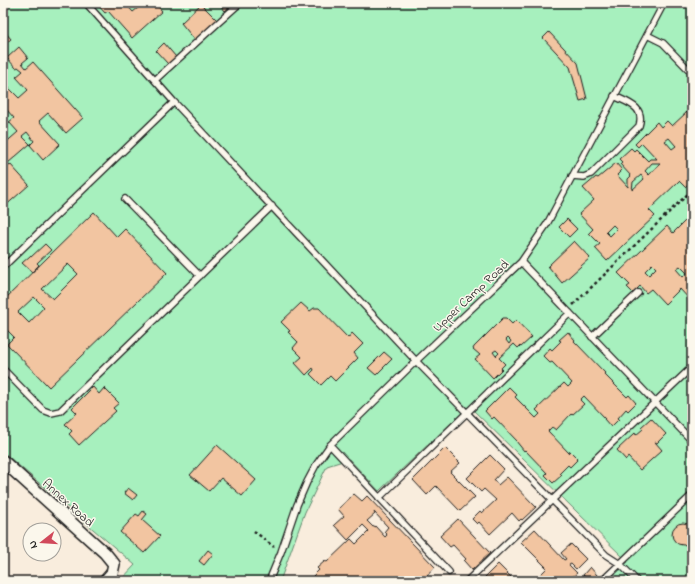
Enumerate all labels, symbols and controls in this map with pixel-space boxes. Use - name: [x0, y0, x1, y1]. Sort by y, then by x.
- street label: Upper Camp Road: [429, 255, 514, 337]
- street label: Annex Road: [38, 475, 99, 532]
- north arrow: [22, 522, 62, 562]
- text: N: [25, 539, 42, 551]

